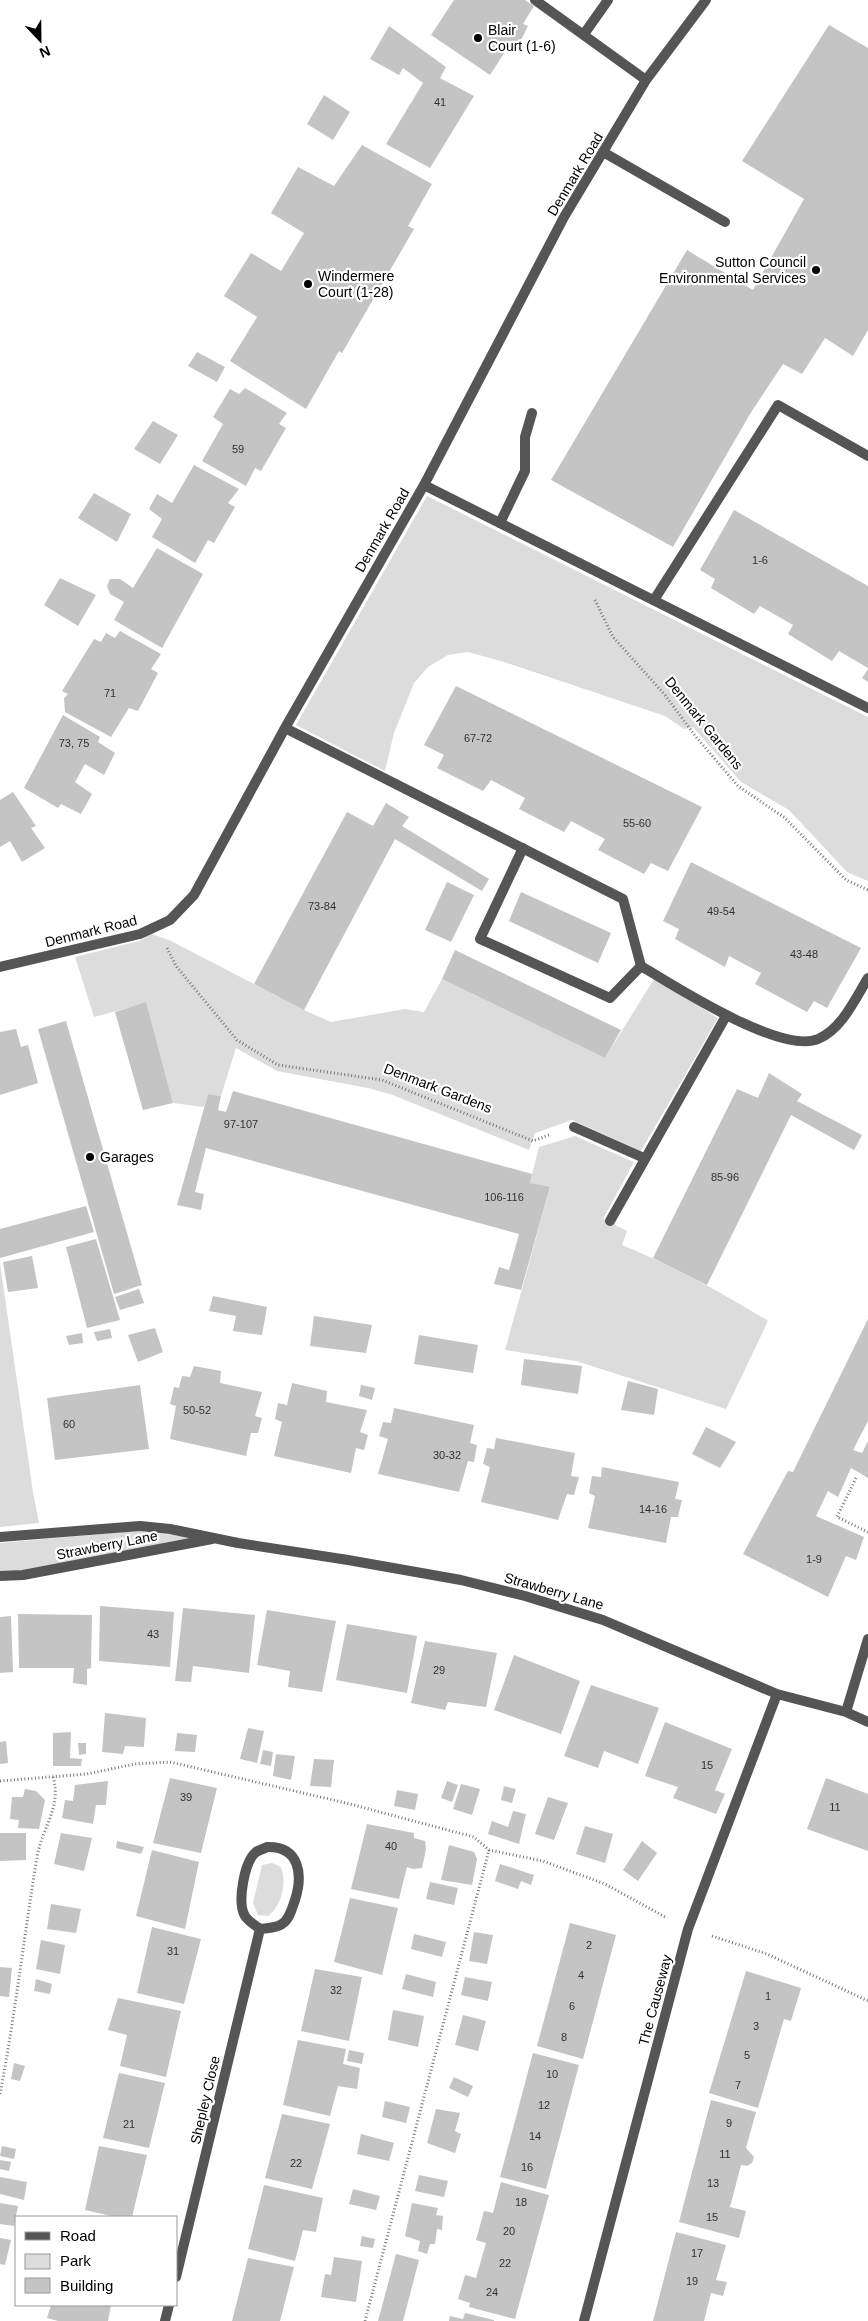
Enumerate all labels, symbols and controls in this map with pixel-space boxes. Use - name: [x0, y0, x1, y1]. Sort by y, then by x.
- north arrow: [15, 15, 65, 65]
- place label: Blair Court (1-6): [488, 22, 556, 54]
- marker: Blair Court (1-6): [472, 32, 484, 44]
- text: N: [37, 43, 53, 61]
- house number: 41: [434, 96, 446, 108]
- street label: Denmark Road: [544, 130, 606, 218]
- place label: Sutton Council Environmental Services: [659, 254, 806, 286]
- marker: Sutton Council Environmental Services: [810, 264, 822, 276]
- place label: Windermere Court (1-28): [318, 268, 394, 300]
- marker: Windermere Court (1-28): [302, 278, 314, 290]
- house number: 59: [232, 443, 244, 455]
- street label: Denmark Road: [352, 485, 412, 575]
- house number: 1-6: [752, 554, 768, 566]
- street label: Denmark Gardens: [662, 674, 746, 772]
- house number: 71: [104, 687, 116, 699]
- house number: 67-72: [464, 732, 492, 744]
- house number: 73, 75: [59, 737, 89, 749]
- house number: 55-60: [623, 817, 651, 829]
- house number: 73-84: [308, 900, 336, 912]
- house number: 49-54: [707, 905, 735, 917]
- street label: Denmark Road: [43, 912, 139, 950]
- house number: 43-48: [790, 948, 818, 960]
- street label: Denmark Gardens: [382, 1060, 494, 1116]
- house number: 97-107: [224, 1118, 258, 1130]
- place label: Garages: [100, 1149, 154, 1165]
- marker: Garages: [84, 1151, 96, 1163]
- house number: 85-96: [711, 1171, 739, 1183]
- house number: 106-116: [484, 1191, 524, 1203]
- house number: 50-52: [183, 1404, 211, 1416]
- house number: 60: [63, 1418, 75, 1430]
- house number: 30-32: [433, 1449, 461, 1461]
- house number: 14-16: [639, 1503, 667, 1515]
- street label: Strawberry Lane: [55, 1527, 159, 1563]
- house number: 1-9: [806, 1553, 822, 1565]
- street label: Strawberry Lane: [502, 1569, 606, 1613]
- house number: 43: [147, 1628, 159, 1640]
- house number: 29: [433, 1664, 445, 1676]
- house number: 15: [701, 1759, 713, 1771]
- house number: 39: [180, 1791, 192, 1803]
- house number: 11: [829, 1801, 841, 1813]
- house number: 40: [385, 1840, 397, 1852]
- house number: 2: [586, 1939, 592, 1951]
- house number: 31: [167, 1945, 179, 1957]
- street label: The Causeway: [635, 1953, 675, 2047]
- house number: 4: [578, 1969, 584, 1981]
- house number: 32: [330, 1984, 342, 1996]
- house number: 1: [765, 1990, 771, 2002]
- house number: 6: [569, 2000, 575, 2012]
- house number: 3: [753, 2020, 759, 2032]
- house number: 8: [561, 2031, 567, 2043]
- house number: 5: [744, 2049, 750, 2061]
- street label: Shepley Close: [187, 2054, 223, 2146]
- house number: 10: [546, 2068, 558, 2080]
- house number: 7: [735, 2079, 741, 2091]
- house number: 12: [538, 2099, 550, 2111]
- house number: 9: [726, 2117, 732, 2129]
- house number: 21: [123, 2118, 135, 2130]
- house number: 14: [529, 2130, 541, 2142]
- house number: 11: [719, 2148, 731, 2160]
- house number: 22: [290, 2157, 302, 2169]
- house number: 16: [521, 2161, 533, 2173]
- house number: 13: [707, 2177, 719, 2189]
- house number: 18: [515, 2196, 527, 2208]
- house number: 15: [706, 2211, 718, 2223]
- legend: [15, 2216, 178, 2306]
- house number: 20: [503, 2225, 515, 2237]
- text: Road: [60, 2227, 96, 2244]
- house number: 17: [691, 2247, 703, 2259]
- text: Park: [60, 2252, 91, 2269]
- house number: 22: [499, 2257, 511, 2269]
- house number: 19: [686, 2275, 698, 2287]
- text: Building: [60, 2277, 113, 2294]
- house number: 24: [486, 2286, 498, 2298]

